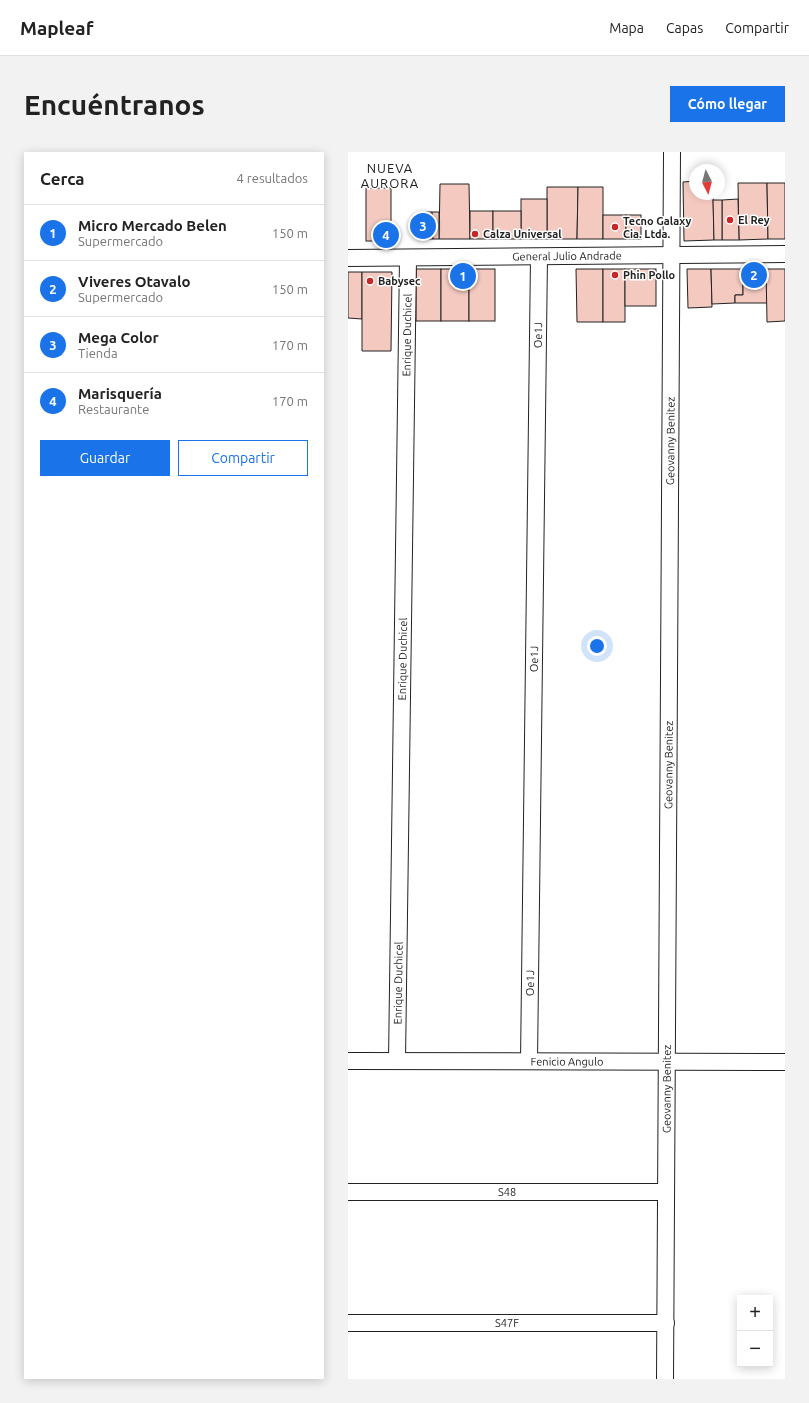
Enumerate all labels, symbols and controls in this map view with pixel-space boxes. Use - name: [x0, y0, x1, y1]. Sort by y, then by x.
- text: Mapleaf: [20, 17, 93, 39]
- text: Mapa: [609, 20, 644, 36]
- text: Capas: [666, 20, 703, 36]
- text: Compartir: [725, 20, 789, 36]
- button: Cómo llegar: [670, 86, 785, 122]
- text: Encuéntranos: [24, 89, 205, 120]
- district label: NUEVA AURORA: [361, 161, 419, 190]
- north arrow: [689, 164, 725, 200]
- text: Cerca: [40, 169, 85, 188]
- text: 4 resultados: [237, 171, 308, 185]
- pin: 3: [410, 211, 436, 241]
- place label: El Rey: [738, 214, 770, 226]
- place label: Tecno Galaxy Cia. Ltda.: [623, 215, 691, 240]
- marker: El Rey: [725, 215, 735, 225]
- text: Micro Mercado Belen: [78, 217, 227, 234]
- pin: 4: [373, 220, 399, 250]
- marker: Tecno Galaxy Cia. Ltda.: [610, 222, 620, 232]
- text: 1: [49, 226, 57, 240]
- text: 150 m: [272, 226, 308, 240]
- place label: Calza Universal: [483, 228, 562, 240]
- marker: Calza Universal: [470, 229, 480, 239]
- text: Supermercado: [78, 234, 163, 248]
- street label: General Julio Andrade: [512, 249, 622, 262]
- pin: 2: [741, 260, 767, 290]
- pin: 1: [450, 261, 476, 291]
- place label: Phin Pollo: [623, 269, 676, 281]
- marker: Phin Pollo: [610, 270, 620, 280]
- text: Viveres Otavalo: [78, 273, 190, 290]
- place label: Babysec: [378, 275, 421, 287]
- marker: Babysec: [365, 276, 375, 286]
- text: 2: [49, 282, 57, 296]
- text: 150 m: [272, 282, 308, 296]
- text: Supermercado: [78, 290, 163, 304]
- street label: Enrique Duchicel: [400, 293, 414, 377]
- street label: Oe1J: [532, 322, 544, 348]
- text: Mega Color: [78, 329, 159, 346]
- text: 3: [49, 338, 57, 352]
- text: 170 m: [272, 338, 308, 352]
- text: Tienda: [78, 346, 118, 360]
- text: Marisquería: [78, 385, 162, 402]
- text: 4: [49, 394, 57, 408]
- text: 170 m: [272, 394, 308, 408]
- street label: Geovanny Benitez: [664, 397, 677, 485]
- text: Restaurante: [78, 402, 149, 416]
- button: Guardar: [40, 440, 170, 476]
- button: Compartir: [178, 440, 308, 476]
- street label: Enrique Duchicel: [396, 617, 409, 701]
- your location: [587, 636, 607, 656]
- street label: Oe1J: [528, 646, 540, 672]
- street label: Geovanny Benitez: [662, 721, 675, 809]
- street label: Enrique Duchicel: [392, 941, 405, 1025]
- street label: Oe1J: [524, 970, 536, 996]
- street label: Geovanny Benitez: [660, 1045, 673, 1133]
- street label: Fenicio Angulo: [530, 1055, 604, 1068]
- street label: S48: [498, 1186, 516, 1198]
- map controls: [737, 1295, 773, 1367]
- button: +: [737, 1295, 773, 1331]
- street label: S47F: [495, 1317, 519, 1329]
- button: −: [737, 1331, 773, 1367]

